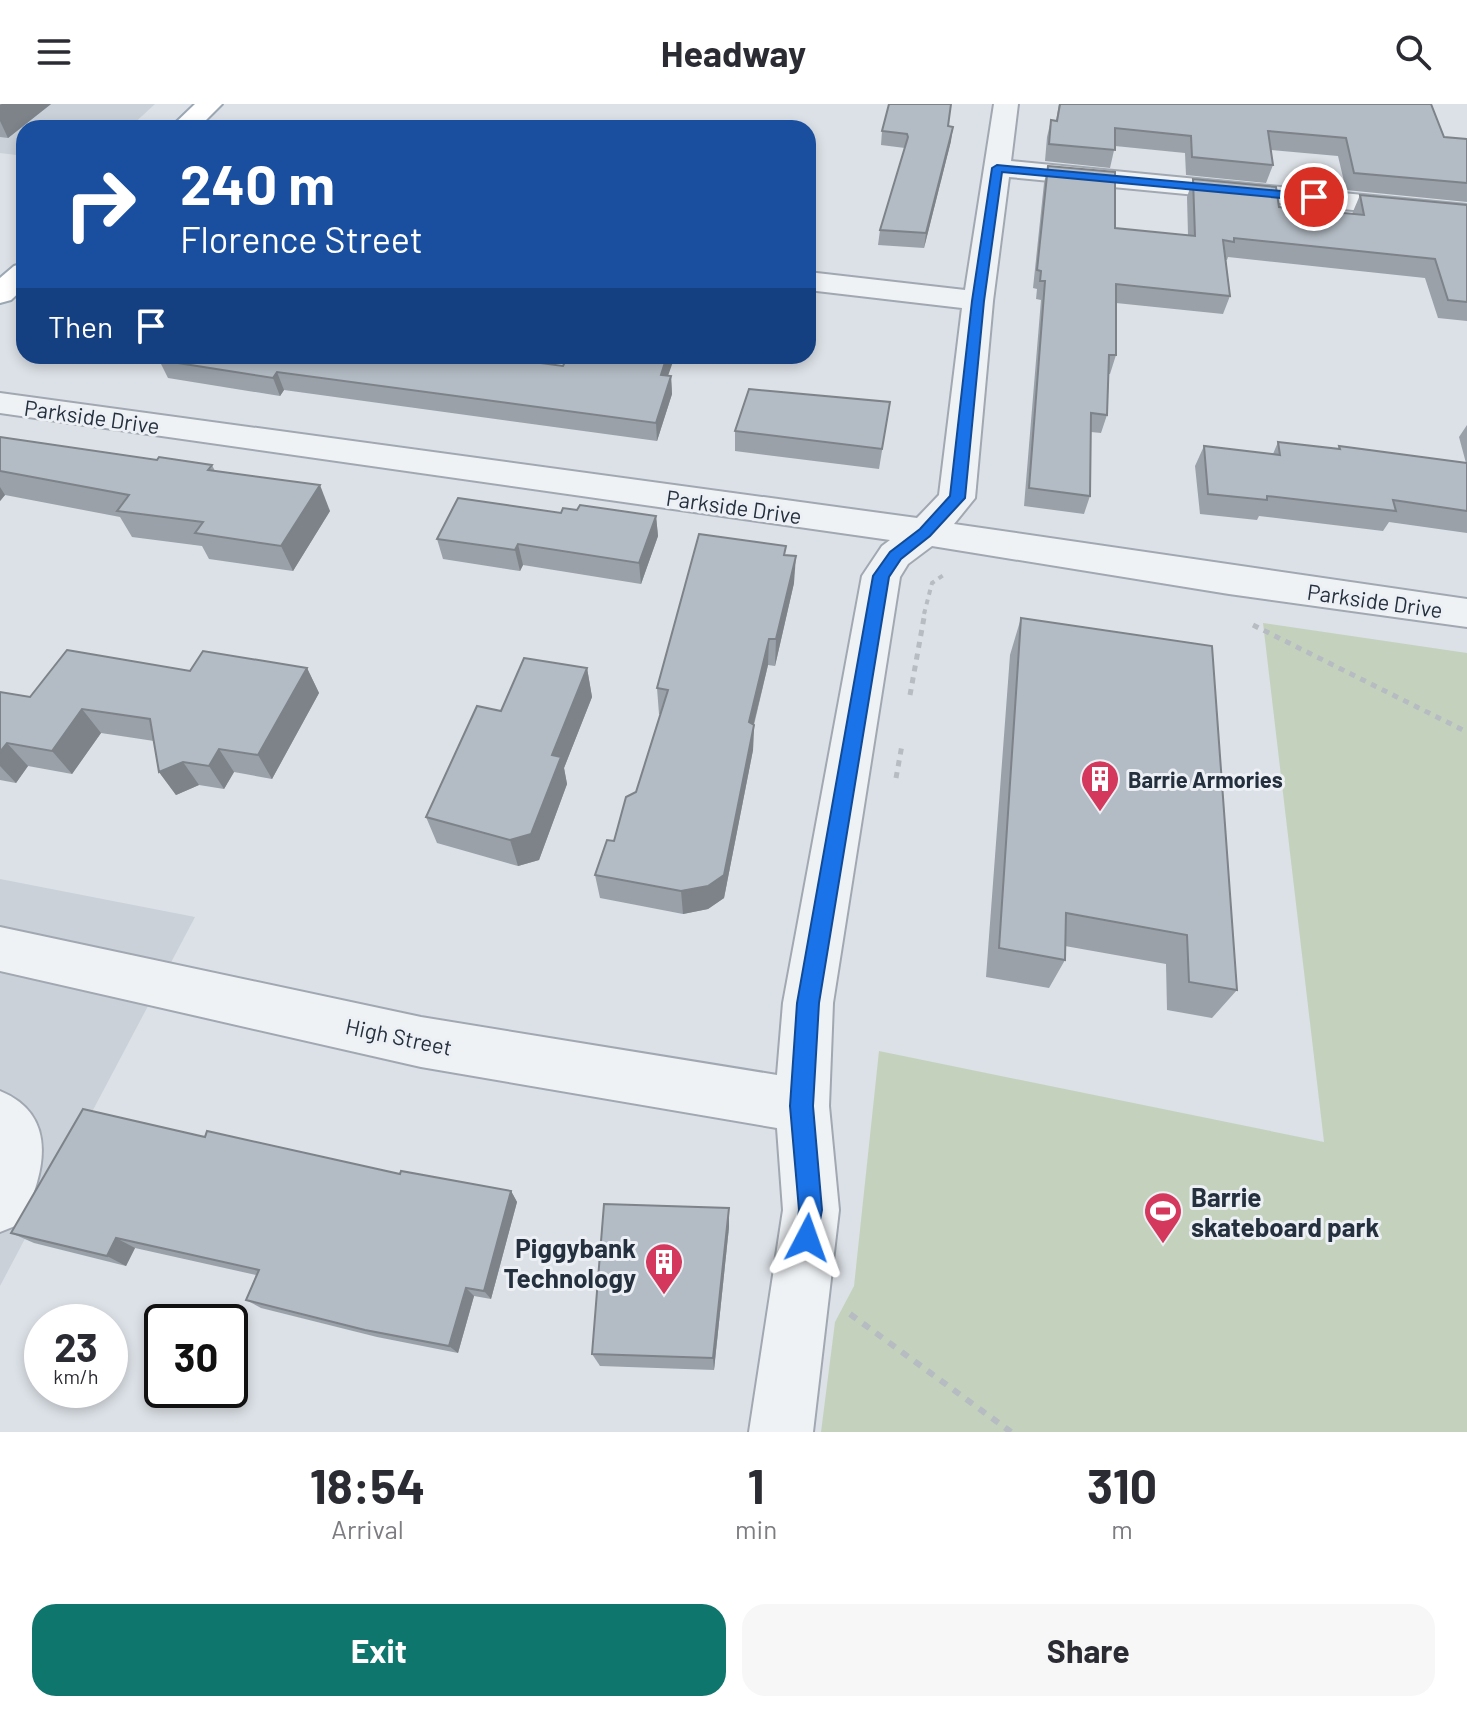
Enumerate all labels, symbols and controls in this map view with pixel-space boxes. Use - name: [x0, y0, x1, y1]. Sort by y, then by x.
- icon: menu: [32, 30, 76, 74]
- icon: search: [1391, 30, 1435, 74]
- text: Headway: [661, 31, 806, 74]
- text: 240 m: [180, 149, 335, 216]
- icon: right: [48, 152, 152, 256]
- pin: [1280, 163, 1348, 231]
- icon: arrive: [1292, 175, 1336, 219]
- text: Florence Street: [180, 217, 423, 260]
- icon: arrive: [129, 304, 173, 348]
- text: Then: [48, 308, 113, 344]
- street label: Parkside Drive: [23, 394, 161, 438]
- street label: Parkside Drive: [665, 484, 803, 528]
- street label: Parkside Drive: [1306, 578, 1444, 622]
- building icon: Barrie Armories: [1079, 758, 1121, 813]
- place label: Barrie Armories: [1128, 766, 1283, 792]
- street label: High Street: [343, 1012, 455, 1060]
- place label: Barrie skateboard park: [1191, 1181, 1380, 1242]
- sports icon: Barrie skateboard park: [1142, 1190, 1184, 1245]
- position arrow: [765, 1196, 849, 1280]
- place label: Piggybank Technology: [504, 1232, 636, 1293]
- building icon: Piggybank Technology: [643, 1241, 685, 1296]
- speed limit sign: 30: [144, 1304, 248, 1408]
- text: 23: [54, 1322, 98, 1370]
- text: km/h: [53, 1364, 99, 1388]
- text: 18:54: [310, 1456, 425, 1514]
- text: 1: [748, 1456, 765, 1514]
- text: 310: [1087, 1456, 1157, 1514]
- text: Arrival: [331, 1513, 404, 1544]
- text: min: [735, 1513, 777, 1544]
- text: m: [1111, 1513, 1133, 1544]
- button: Exit: [32, 1604, 726, 1696]
- button: Share: [742, 1604, 1435, 1696]

